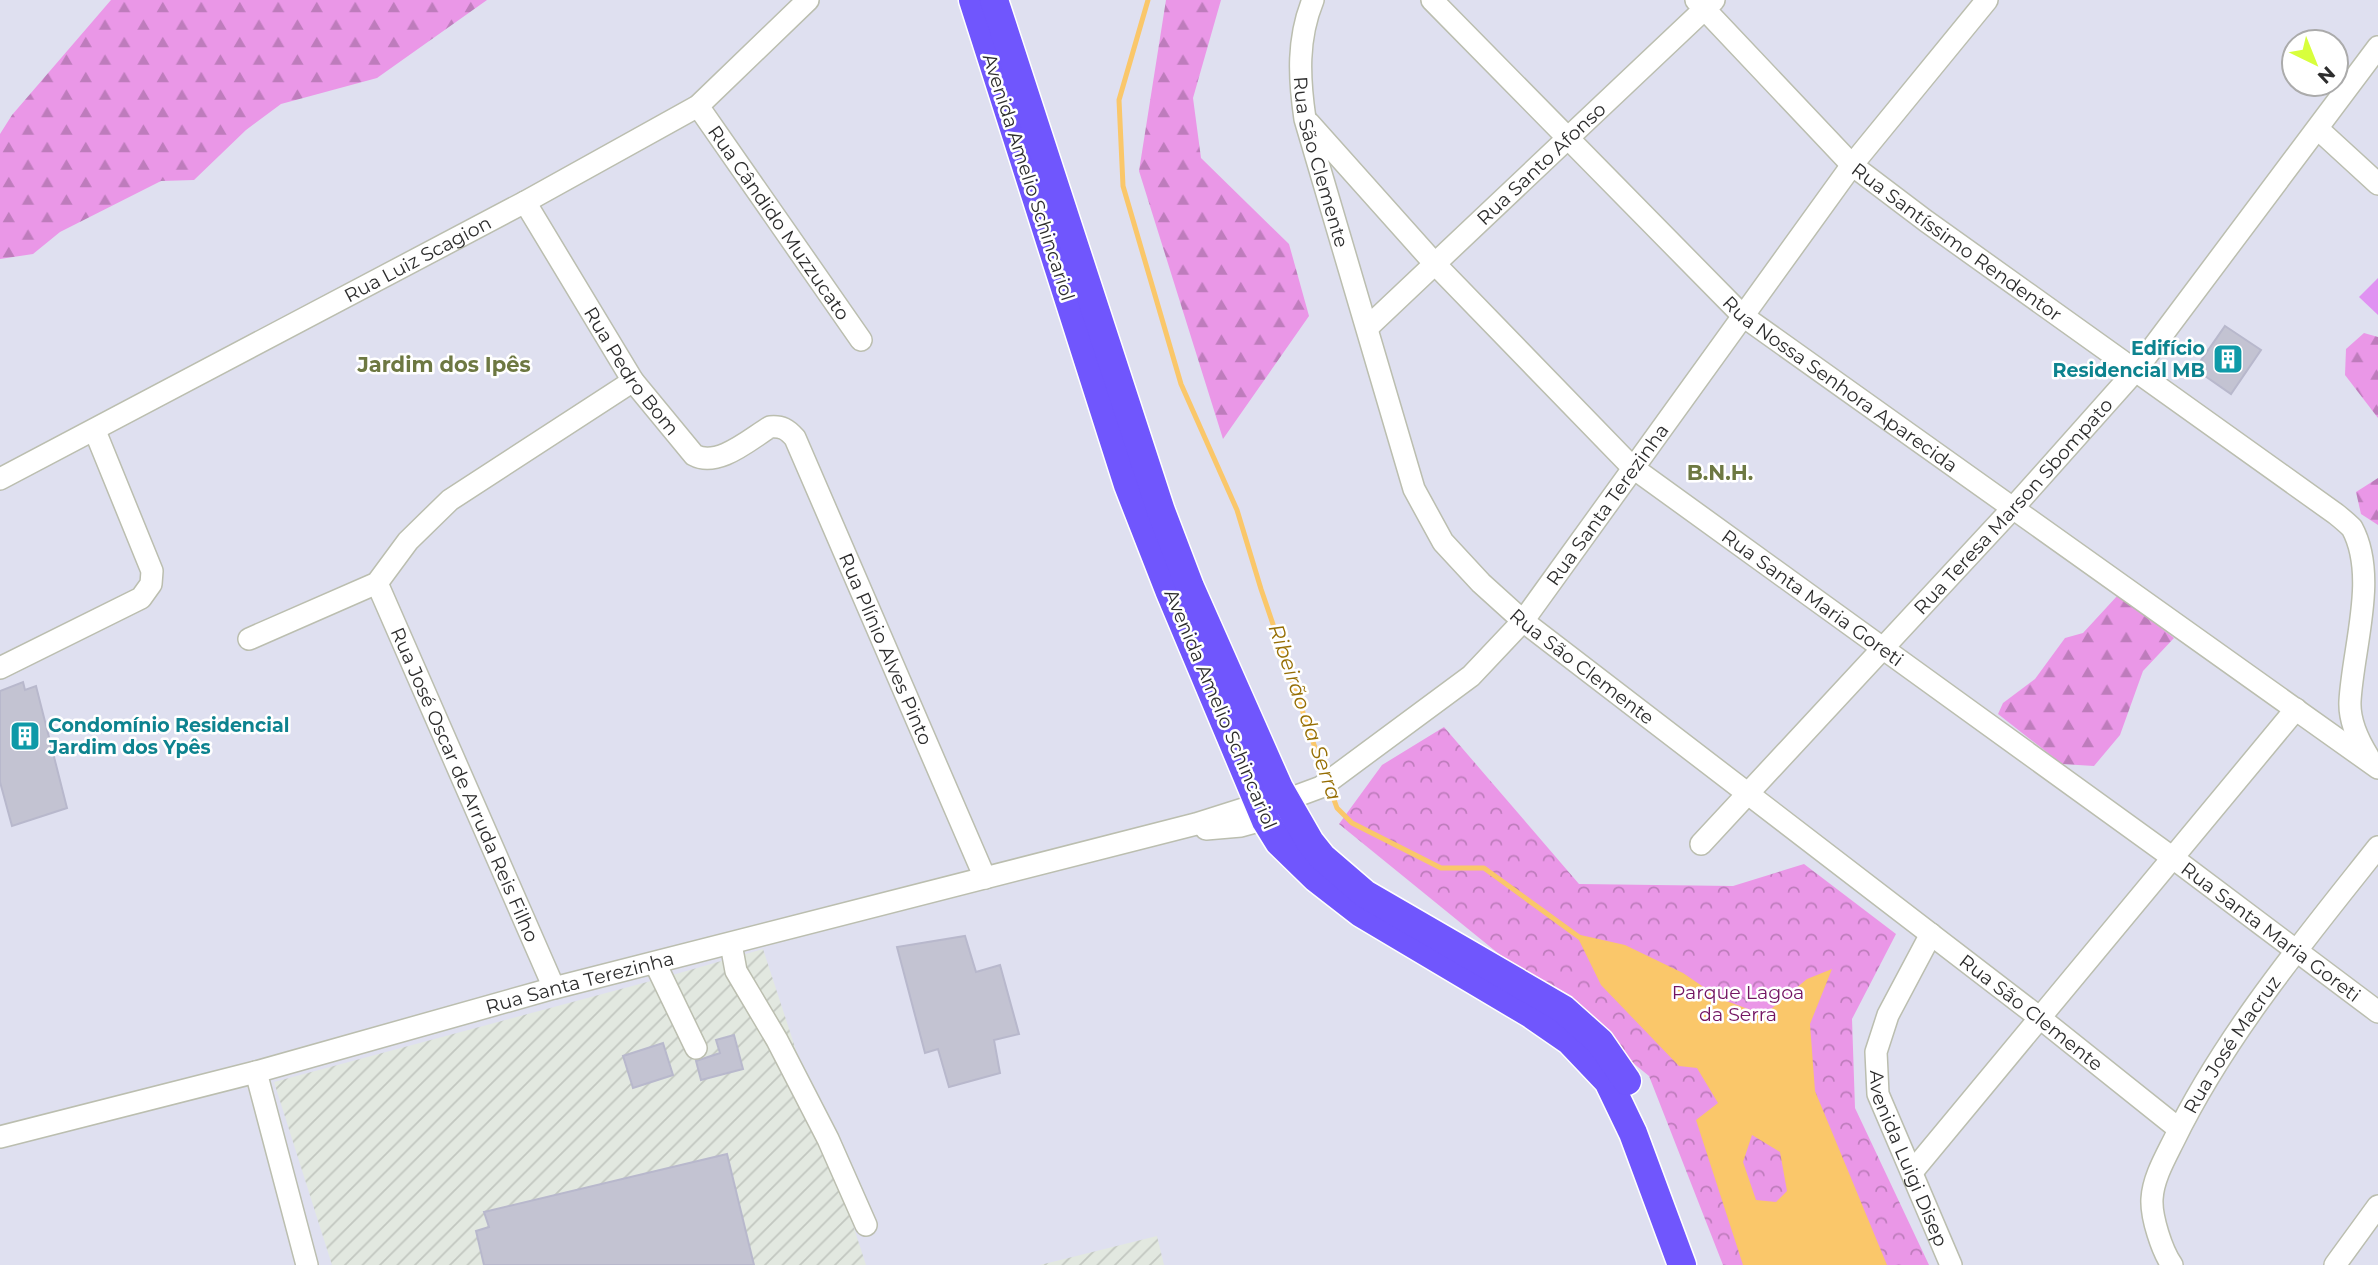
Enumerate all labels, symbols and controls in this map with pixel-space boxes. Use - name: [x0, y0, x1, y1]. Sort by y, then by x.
- north arrow: [2280, 28, 2350, 98]
- street label: Avenida Amelio Schincariol: [978, 51, 1079, 304]
- text: N: [2313, 61, 2340, 89]
- street label: Rua São Clemente: [1289, 76, 1353, 250]
- street label: Rua Santo Afonso: [1472, 98, 1611, 230]
- street label: Rua Cândido Muzzucato: [703, 121, 855, 325]
- street label: Rua Santíssimo Rendentor: [1847, 158, 2066, 326]
- street label: Rua Luiz Scagion: [340, 211, 495, 307]
- street label: Rua Nossa Senhora Aparecida: [1718, 291, 1962, 477]
- street label: Rua Pedro Bom: [579, 303, 684, 440]
- place label: Edifício Residencial MB: [2053, 337, 2205, 382]
- building icon: Edifício Residencial MB: [2211, 342, 2245, 376]
- district label: Jardim dos Ipês: [356, 352, 531, 377]
- street label: Rua Teresa Marson Sbompato: [1909, 393, 2118, 619]
- street label: Rua Santa Terezinha: [1541, 419, 1674, 590]
- district label: B.N.H.: [1687, 460, 1753, 485]
- street label: Rua Santa Maria Goreti: [1717, 525, 1908, 671]
- street label: Rua Plínio Alves Pinto: [834, 549, 937, 749]
- street label: Avenida Amelio Schincariol: [1159, 586, 1282, 833]
- street label: Rua São Clemente: [1505, 604, 1659, 730]
- water label: Ribeirão da Serra: [1264, 620, 1347, 803]
- street label: Rua José Oscar de Arruda Reis Filho: [386, 624, 544, 946]
- place label: Condomínio Residencial Jardim dos Ypês: [47, 714, 289, 759]
- building icon: Condomínio Residencial Jardim dos Ypês: [8, 719, 42, 753]
- street label: Rua Santa Maria Goreti: [2176, 857, 2365, 1007]
- street label: Rua Santa Terezinha: [483, 947, 676, 1019]
- street label: Rua São Clemente: [1955, 949, 2108, 1076]
- street label: Rua José Macruz: [2179, 971, 2286, 1118]
- park label: Parque Lagoa da Serra: [1672, 981, 1804, 1026]
- street label: Avenida Luigi Disep: [1865, 1070, 1953, 1250]

